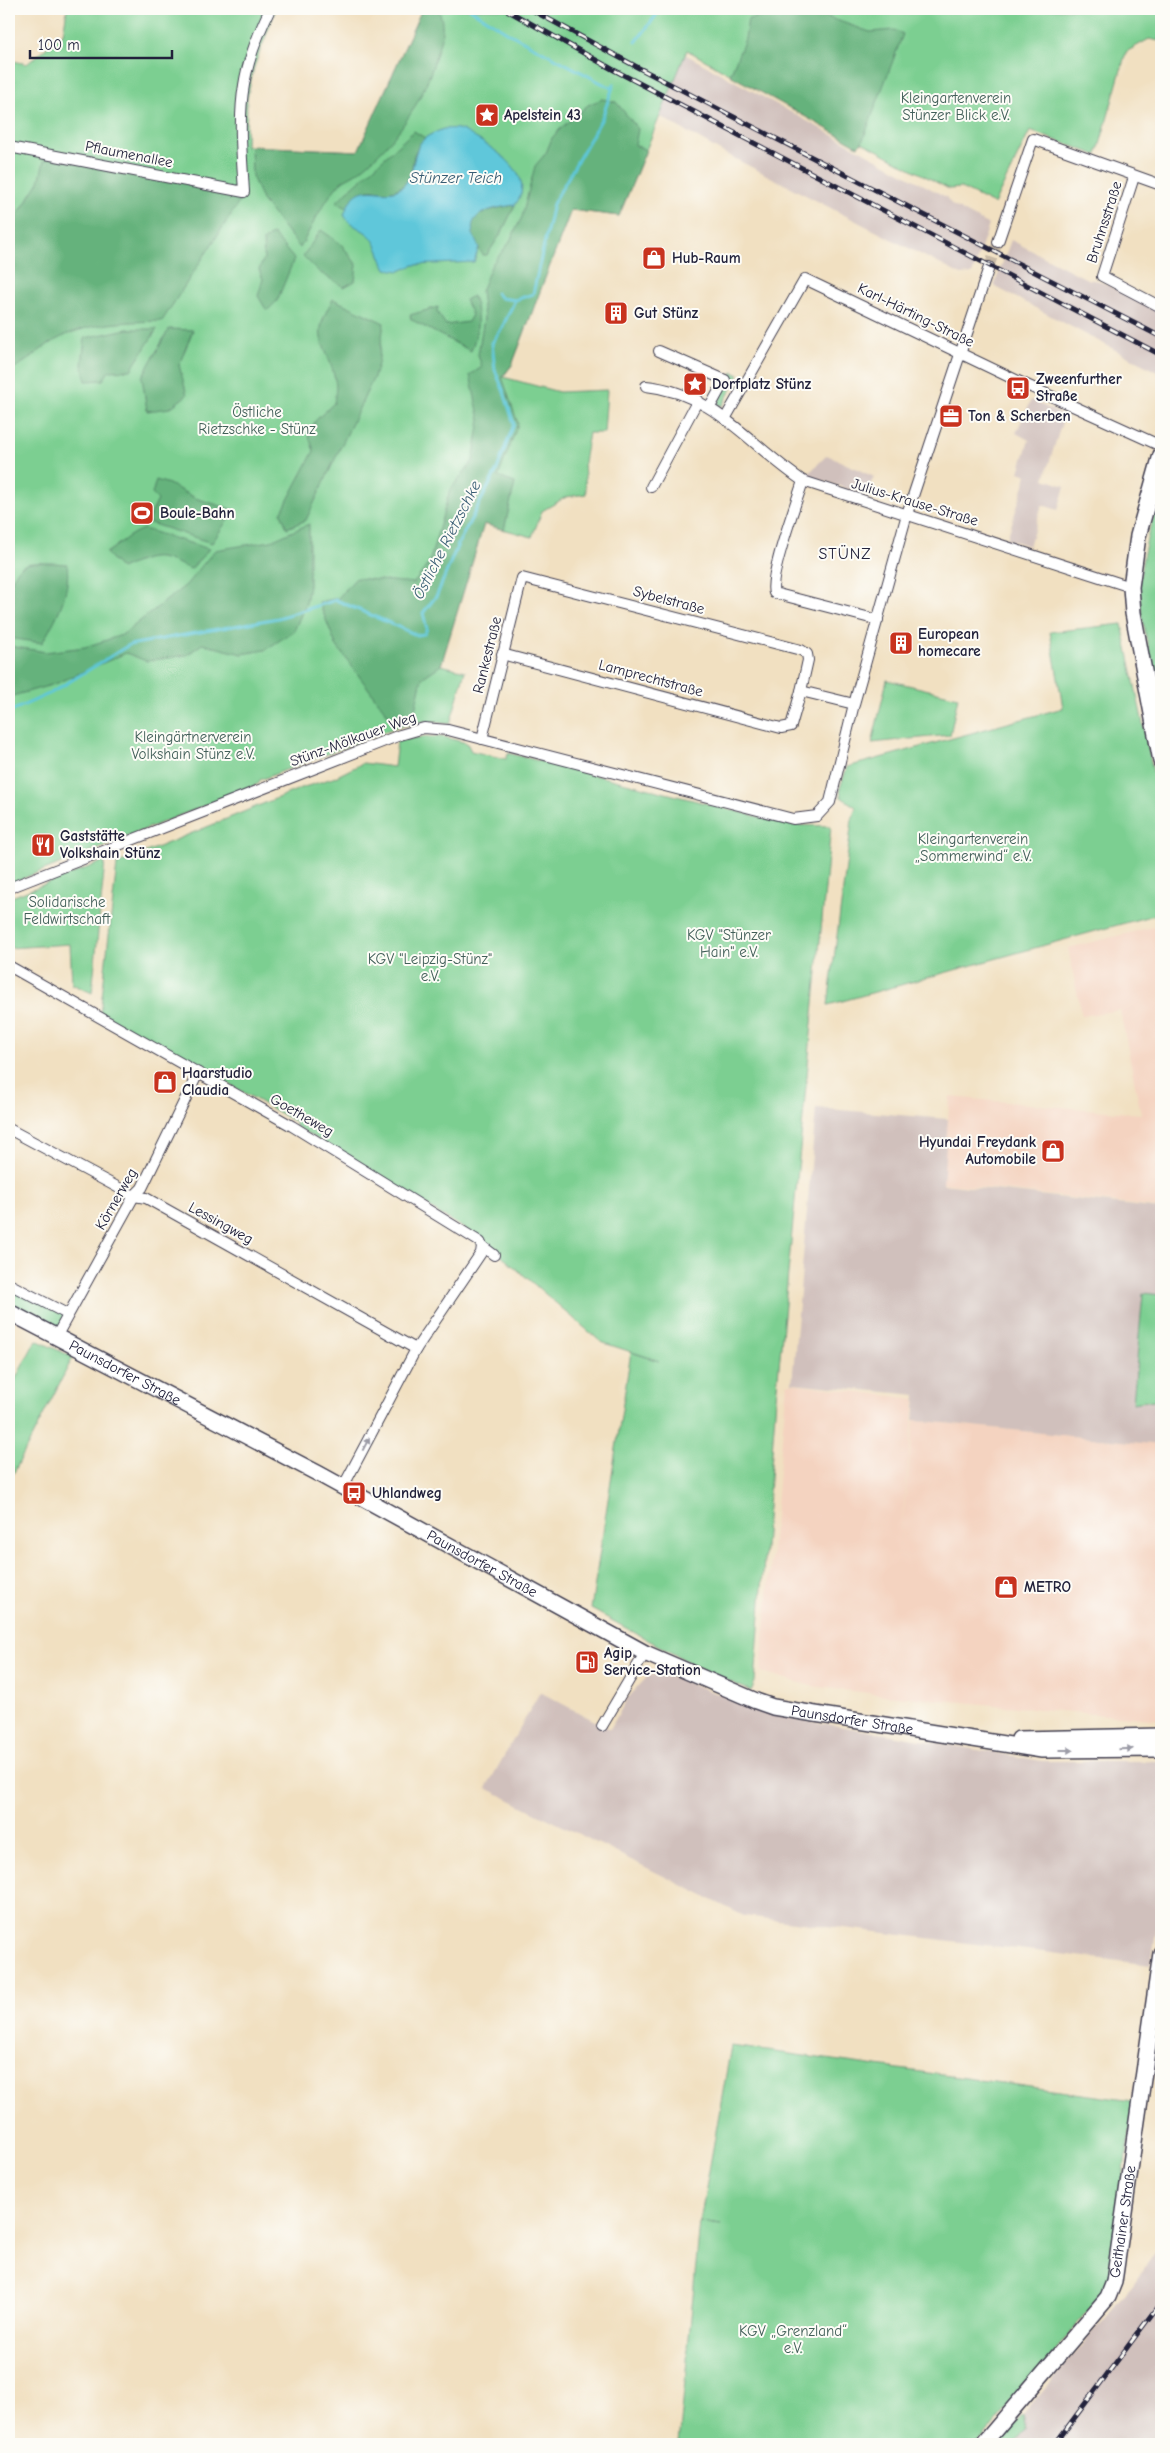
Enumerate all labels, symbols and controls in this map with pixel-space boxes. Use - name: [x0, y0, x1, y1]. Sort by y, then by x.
- scale bar: [30, 28, 172, 60]
- text: 100 m: [38, 36, 80, 54]
- park label: Kleingartenverein Stünzer Blick e.V.: [901, 89, 1011, 124]
- place icon: Apelstein 43: [474, 102, 500, 128]
- place label: Apelstein 43: [504, 106, 581, 124]
- street label: Pflaumenallee: [84, 137, 175, 171]
- water label: Stünzer Teich: [410, 169, 502, 187]
- street label: Bruhnsstraße: [1082, 178, 1126, 265]
- shop icon: Hub-Raum: [641, 245, 667, 271]
- place label: Hub-Raum: [672, 249, 741, 267]
- street label: Karl-Härting-Straße: [855, 279, 978, 351]
- building icon: Gut Stünz: [603, 300, 629, 326]
- place label: Gut Stünz: [634, 304, 699, 322]
- place label: Zweenfurther Straße: [1036, 370, 1122, 405]
- place icon: Dorfplatz Stünz: [682, 371, 708, 397]
- place label: Dorfplatz Stünz: [712, 375, 812, 393]
- bus stop icon: Zweenfurther Straße: [1005, 375, 1031, 401]
- park label: Östliche Rietzschke - Stünz: [198, 403, 316, 438]
- office icon: Ton & Scherben: [938, 403, 964, 429]
- place label: Ton & Scherben: [968, 407, 1071, 425]
- street label: Julius-Krause-Straße: [849, 474, 981, 530]
- water label: Östliche Rietzschke: [409, 478, 485, 602]
- sports icon: Boule-Bahn: [129, 500, 155, 526]
- place label: Boule-Bahn: [160, 504, 235, 522]
- district label: STÜNZ: [818, 545, 872, 563]
- street label: Sybelstraße: [631, 582, 707, 618]
- street label: Rankestraße: [469, 614, 505, 695]
- place label: European homecare: [918, 625, 981, 660]
- building icon: European homecare: [888, 630, 914, 656]
- street label: Lamprechtstraße: [597, 655, 706, 701]
- street label: Stünz-Mölkauer Weg: [287, 708, 419, 770]
- park label: Kleingärtnerverein Volkshain Stünz e.V.: [131, 728, 255, 763]
- place label: Gaststätte Volkshain Stünz: [60, 827, 161, 862]
- park label: Kleingartenverein „Sommerwind“ e.V.: [915, 830, 1032, 865]
- restaurant icon: Gaststätte Volkshain Stünz: [30, 832, 56, 858]
- park label: Solidarische Feldwirtschaft: [24, 893, 111, 928]
- park label: KGV "Stünzer Hain" e.V.: [687, 926, 771, 961]
- park label: KGV "Leipzig-Stünz" e.V.: [368, 950, 492, 985]
- place label: Haarstudio Claudia: [182, 1064, 253, 1099]
- shop icon: Haarstudio Claudia: [152, 1069, 178, 1095]
- street label: Goetheweg: [267, 1090, 337, 1140]
- place label: Hyundai Freydank Automobile: [919, 1133, 1037, 1168]
- shop icon: Hyundai Freydank Automobile: [1040, 1138, 1066, 1164]
- street label: Körnerweg: [91, 1165, 141, 1233]
- street label: Lessingweg: [186, 1198, 256, 1248]
- street label: Paunsdorfer Straße: [66, 1336, 184, 1409]
- one-way arrow: [362, 1437, 370, 1451]
- bus stop icon: Uhlandweg: [341, 1480, 367, 1506]
- place label: Uhlandweg: [372, 1484, 442, 1502]
- street label: Paunsdorfer Straße: [424, 1526, 541, 1601]
- shop icon: METRO: [993, 1574, 1019, 1600]
- place label: METRO: [1024, 1578, 1071, 1596]
- place label: Agip Service-Station: [604, 1644, 701, 1679]
- fuel station icon: Agip Service-Station: [574, 1649, 600, 1675]
- street label: Paunsdorfer Straße: [790, 1701, 915, 1739]
- one-way arrow: [1118, 1745, 1134, 1753]
- one-way arrow: [1059, 1746, 1075, 1754]
- street label: Geithainer Straße: [1106, 2164, 1140, 2279]
- park label: KGV „Grenzland“ e.V.: [739, 2322, 847, 2357]

